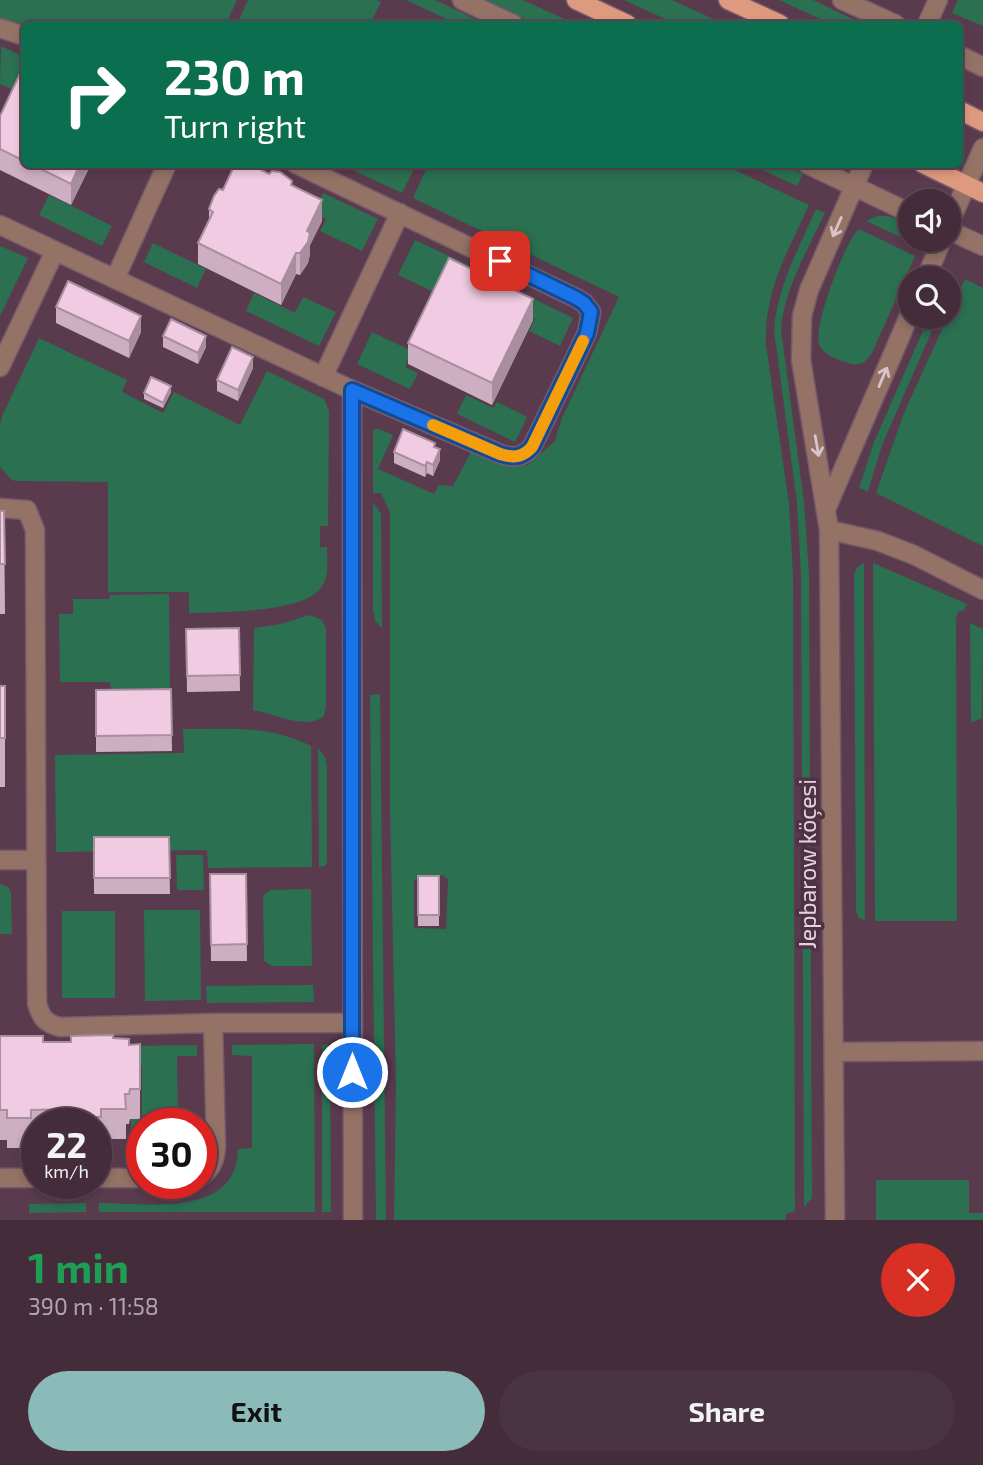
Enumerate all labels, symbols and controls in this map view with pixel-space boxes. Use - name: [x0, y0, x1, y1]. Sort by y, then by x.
- text: 230 m: [164, 46, 305, 105]
- icon: right: [49, 49, 140, 140]
- text: Turn right: [164, 106, 306, 144]
- map controls: [898, 189, 961, 329]
- button: sound: [898, 189, 961, 252]
- one-way arrow: [830, 216, 843, 237]
- pin: [470, 231, 530, 291]
- icon: arrive: [481, 242, 519, 280]
- button: search: [898, 266, 961, 329]
- one-way arrow: [877, 367, 890, 388]
- one-way arrow: [810, 434, 824, 457]
- street label: Jepbarow köçesi: [793, 779, 822, 949]
- position arrow: [315, 1035, 389, 1109]
- speed limit sign: 30: [126, 1108, 217, 1199]
- text: 22: [46, 1123, 87, 1165]
- text: km/h: [44, 1160, 89, 1182]
- text: 1 min: [28, 1241, 129, 1291]
- button: close: [881, 1243, 955, 1317]
- text: 390 m · 11:58: [28, 1292, 159, 1320]
- button: Exit: [28, 1371, 485, 1451]
- button: Share: [499, 1371, 955, 1451]

